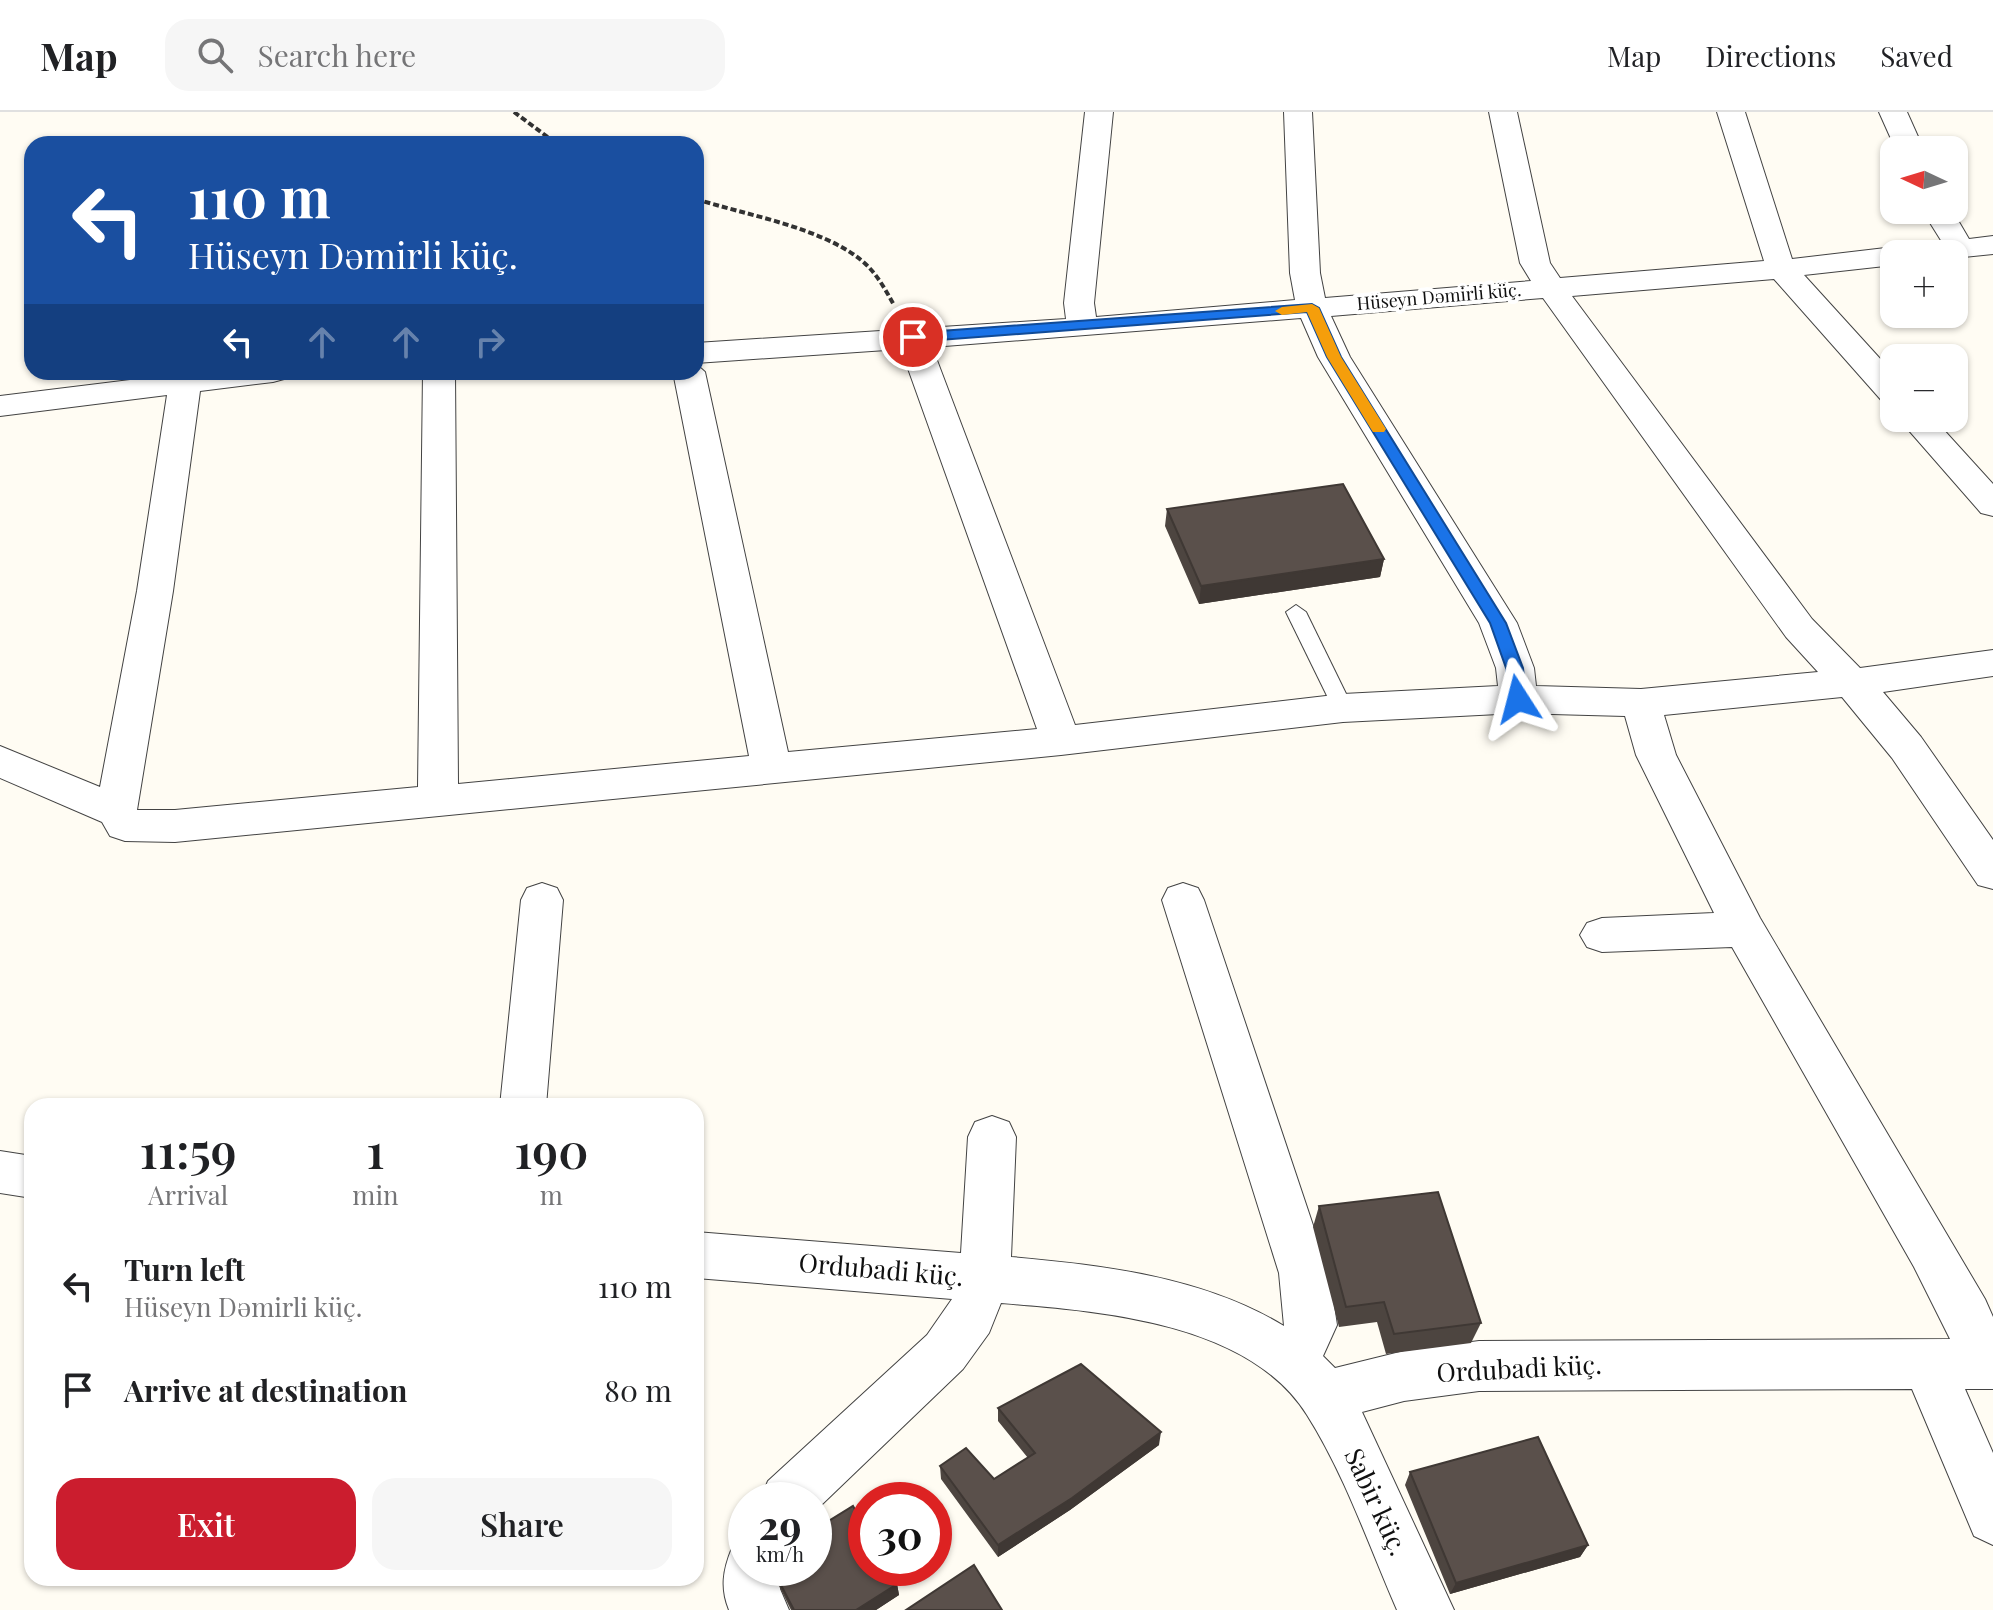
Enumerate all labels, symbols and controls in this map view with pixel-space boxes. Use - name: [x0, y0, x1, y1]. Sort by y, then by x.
- search box: [165, 19, 725, 91]
- text: Map: [40, 30, 117, 81]
- icon: search: [193, 33, 237, 77]
- text: Search here: [257, 35, 416, 75]
- text: Map: [1607, 37, 1661, 74]
- text: Directions: [1705, 37, 1836, 74]
- text: Saved: [1880, 37, 1953, 74]
- north arrow: [1880, 136, 1968, 224]
- map controls: [1880, 136, 1968, 432]
- text: 110 m: [188, 158, 331, 233]
- icon: left: [56, 168, 160, 272]
- text: Hüseyn Dəmirli küç.: [188, 230, 518, 278]
- button: +: [1880, 240, 1968, 328]
- street label: Hüseyn Dəmirli küç.: [1356, 277, 1522, 315]
- pin: [879, 303, 947, 371]
- icon: arrive: [891, 315, 935, 359]
- icon: left: [216, 320, 260, 364]
- icon: ahead: [300, 320, 344, 364]
- icon: ahead: [384, 320, 428, 364]
- icon: right: [468, 320, 512, 364]
- button: −: [1880, 344, 1968, 432]
- position arrow: [1476, 657, 1560, 741]
- text: 11:59: [140, 1117, 237, 1181]
- text: 1: [366, 1117, 385, 1181]
- text: 190: [514, 1117, 588, 1181]
- text: Arrival: [148, 1177, 228, 1212]
- text: min: [352, 1177, 399, 1212]
- text: m: [540, 1177, 563, 1212]
- street label: Ordubadi küç.: [797, 1244, 965, 1293]
- text: Turn left: [124, 1249, 245, 1289]
- icon: left: [56, 1264, 100, 1308]
- text: 110 m: [598, 1266, 672, 1306]
- text: Hüseyn Dəmirli küç.: [124, 1289, 362, 1324]
- street label: Ordubadi küç.: [1436, 1346, 1602, 1389]
- icon: arrive: [56, 1368, 100, 1412]
- text: Arrive at destination: [124, 1370, 407, 1410]
- text: 80 m: [604, 1370, 672, 1410]
- street label: Sabir küç.: [1337, 1442, 1417, 1561]
- button: Exit: [56, 1478, 356, 1570]
- button: Share: [372, 1478, 672, 1570]
- speed limit sign: 30: [848, 1482, 952, 1586]
- text: 29: [758, 1497, 802, 1550]
- text: km/h: [756, 1540, 804, 1567]

